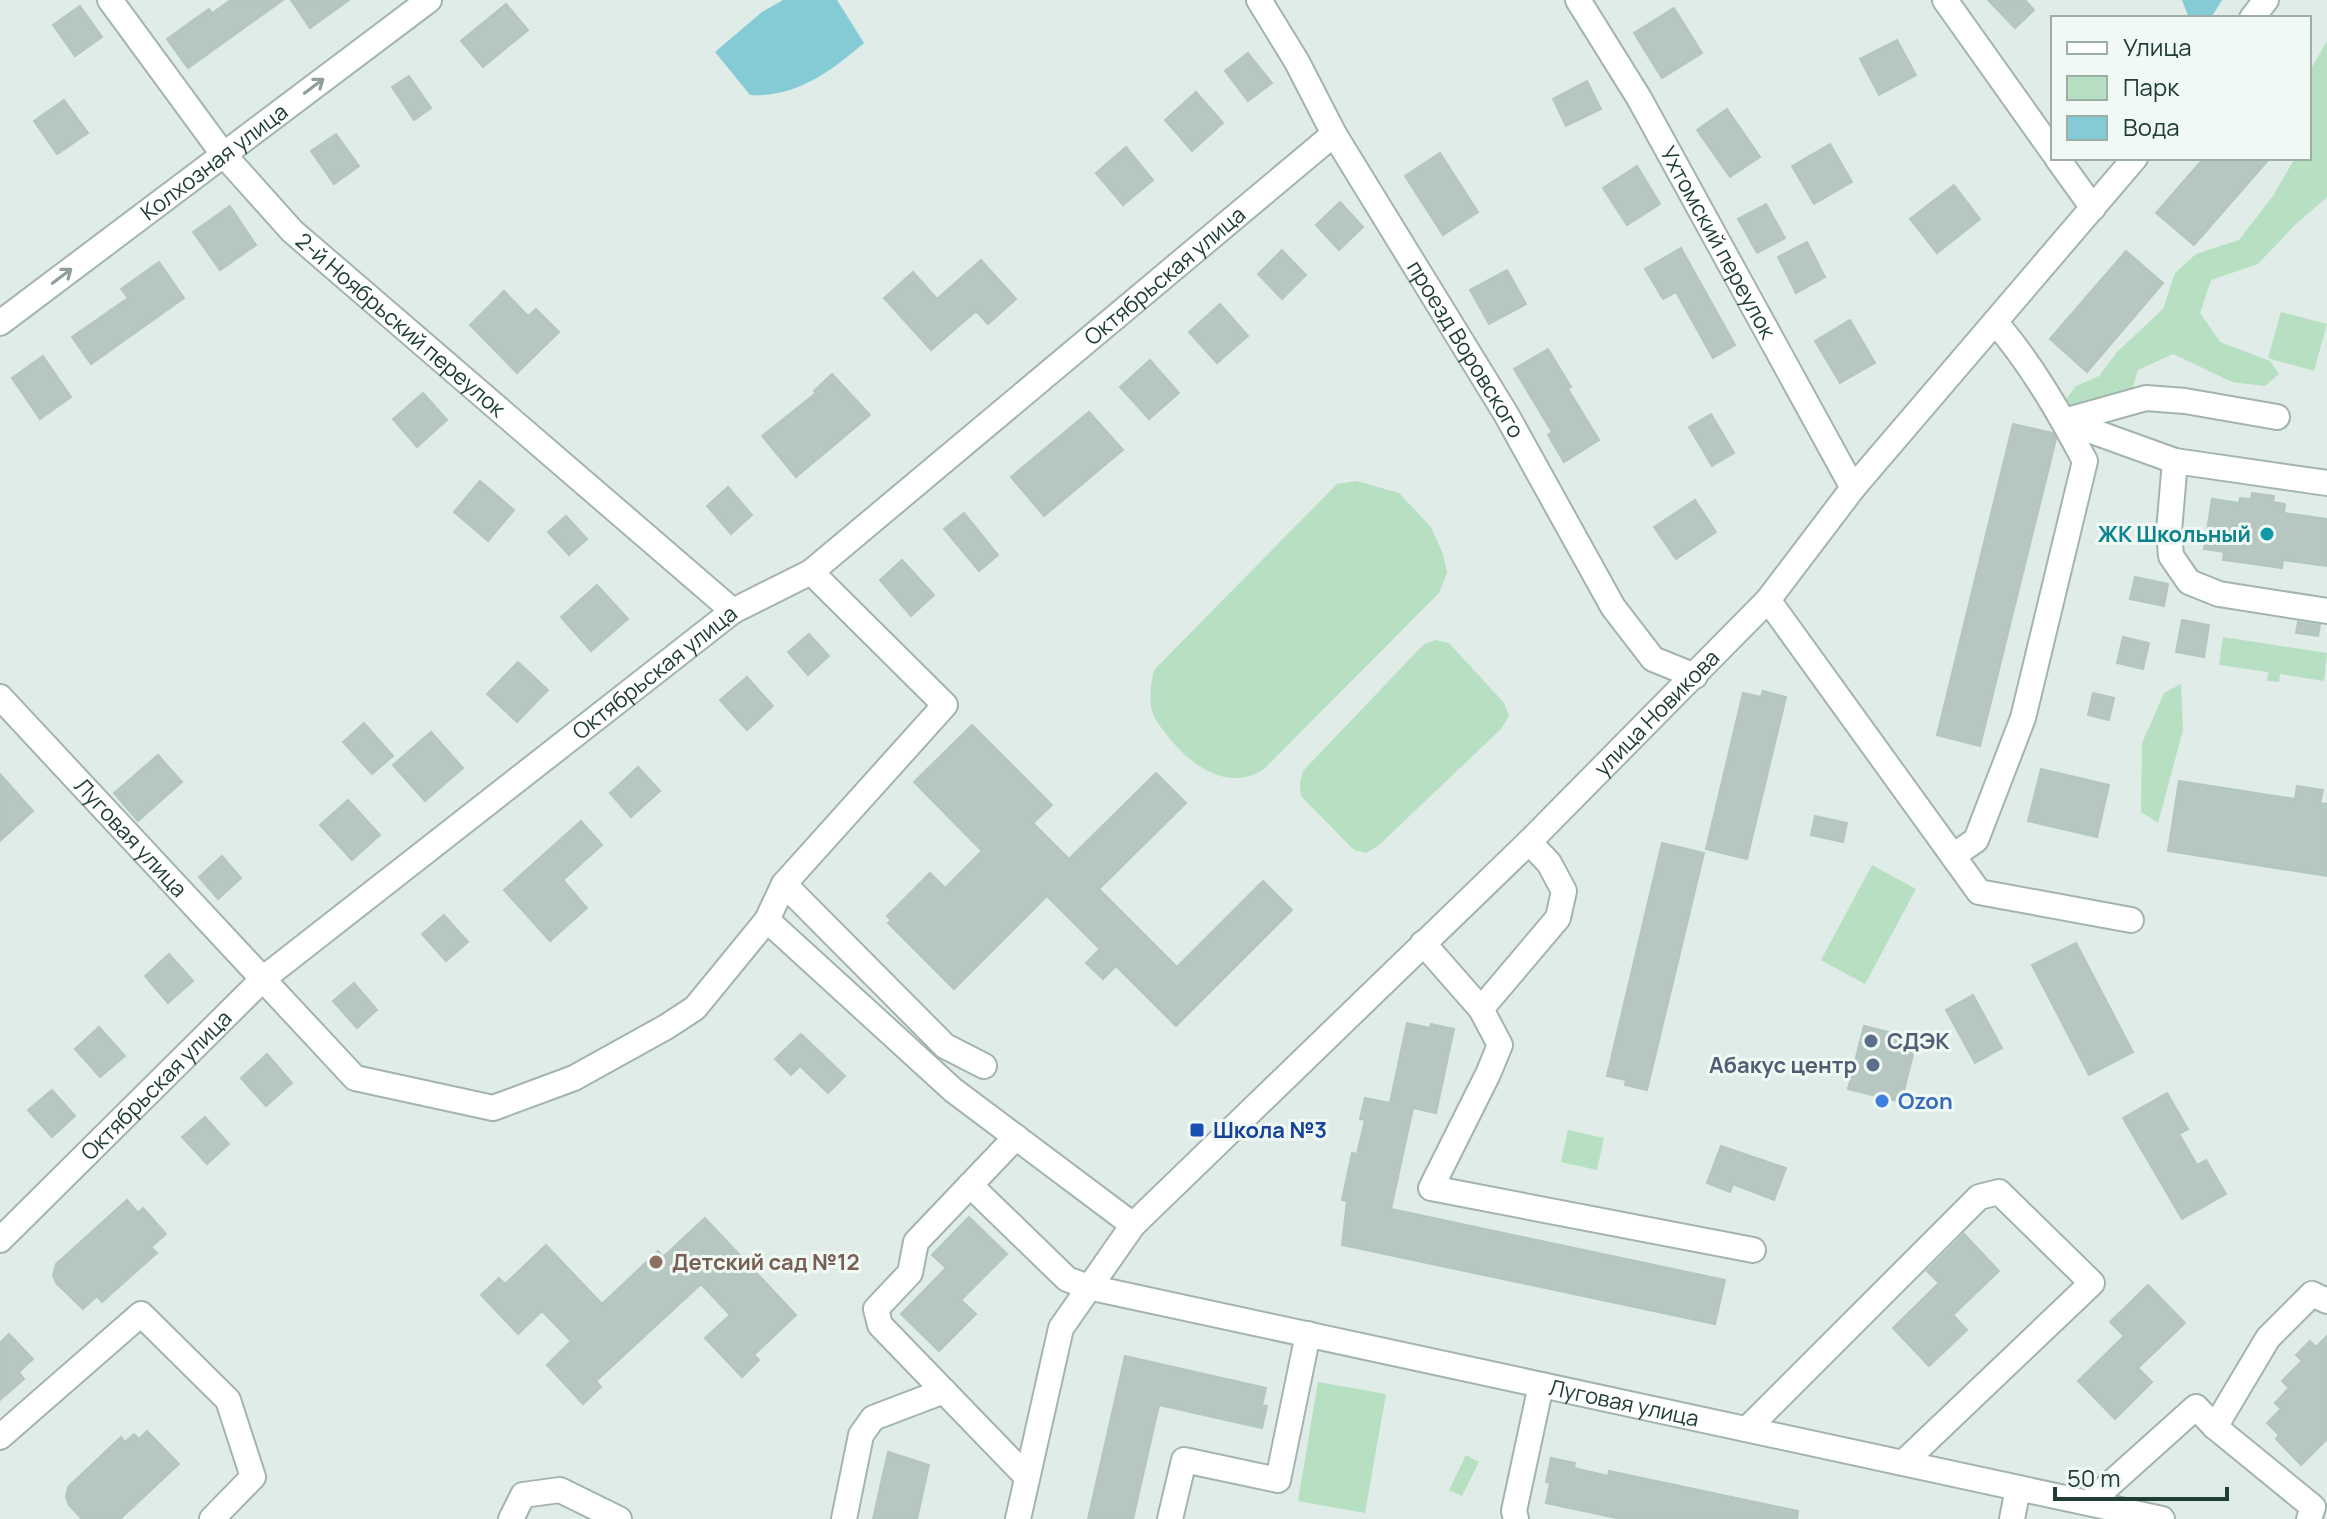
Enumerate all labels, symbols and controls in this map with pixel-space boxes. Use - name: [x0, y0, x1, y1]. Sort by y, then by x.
- legend: [2051, 16, 2311, 160]
- text: Улица: [2123, 30, 2192, 63]
- text: Парк: [2123, 70, 2180, 103]
- one-way arrow: [303, 77, 324, 94]
- street label: Колхозная улица: [134, 97, 294, 227]
- text: Вода: [2123, 110, 2180, 143]
- street label: Ухтомский переулок: [1653, 141, 1784, 345]
- street label: Октябрьская улица: [1078, 200, 1252, 352]
- street label: 2-й Ноябрьский переулок: [289, 226, 513, 424]
- street label: проезд Воровского: [1400, 255, 1531, 443]
- one-way arrow: [51, 268, 72, 285]
- place label: ЖК Школьный: [2098, 519, 2251, 549]
- marker: ЖК Школьный: [2258, 525, 2276, 543]
- street label: Октябрьская улица: [566, 598, 743, 746]
- street label: улица Новикова: [1587, 643, 1726, 783]
- street label: Луговая улица: [68, 771, 194, 904]
- street label: Октябрьская улица: [74, 1003, 238, 1167]
- place label: СДЭК: [1887, 1026, 1950, 1056]
- marker: СДЭК: [1862, 1032, 1880, 1050]
- place label: Абакус центр: [1709, 1050, 1857, 1080]
- marker: Абакус центр: [1864, 1056, 1882, 1074]
- place label: Ozon: [1898, 1086, 1953, 1116]
- marker: Ozon: [1873, 1092, 1891, 1110]
- place label: Школа №3: [1213, 1115, 1327, 1145]
- marker: Школа №3: [1188, 1121, 1206, 1139]
- place label: Детский сад №12: [672, 1247, 860, 1277]
- marker: Детский сад №12: [647, 1253, 665, 1271]
- street label: Луговая улица: [1546, 1372, 1702, 1434]
- scale bar: [2055, 1451, 2227, 1501]
- text: 50 m: [2067, 1461, 2121, 1494]

